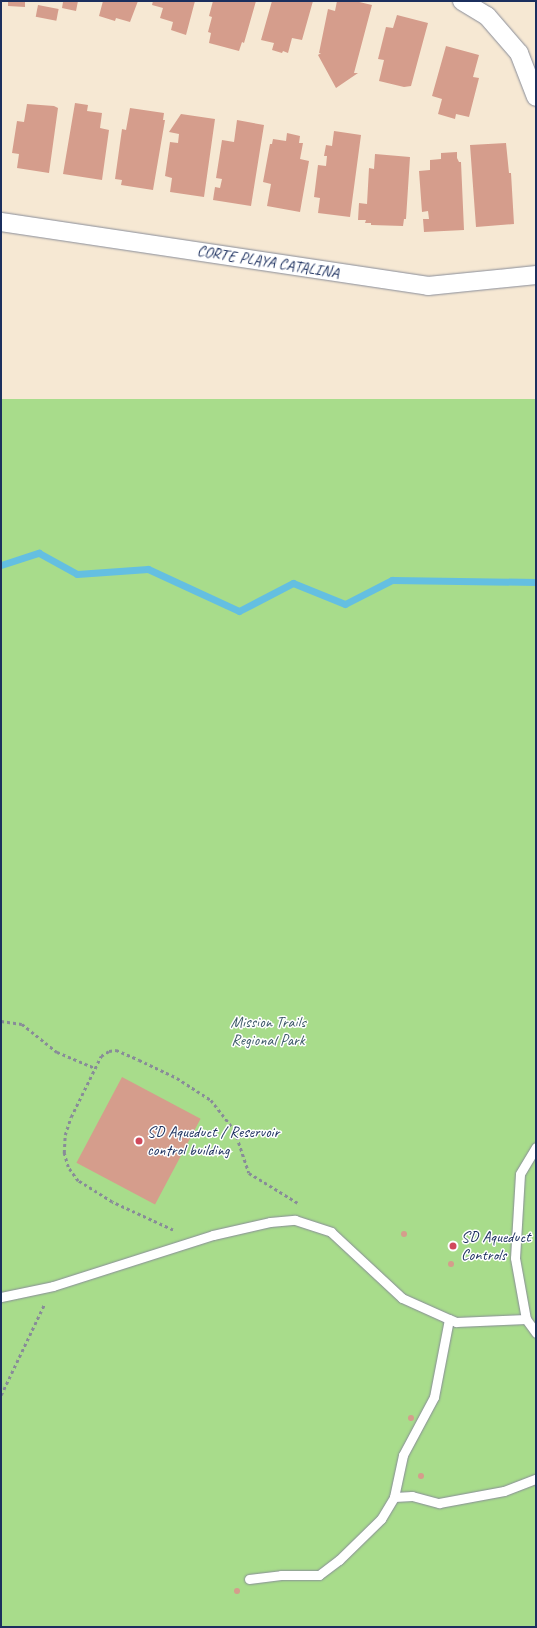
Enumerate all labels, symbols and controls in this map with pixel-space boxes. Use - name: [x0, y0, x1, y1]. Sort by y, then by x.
- street label: CORTE PLAYA CATALINA: [196, 241, 340, 283]
- park label: Mission Trails Regional Park: [230, 1012, 306, 1050]
- place label: SD Aqueduct / Reservoir control building: [147, 1122, 279, 1160]
- marker: SD Aqueduct / Reservoir control building: [134, 1136, 144, 1146]
- place label: SD Aqueduct Controls: [461, 1227, 531, 1265]
- marker: SD Aqueduct Controls: [448, 1241, 458, 1251]

